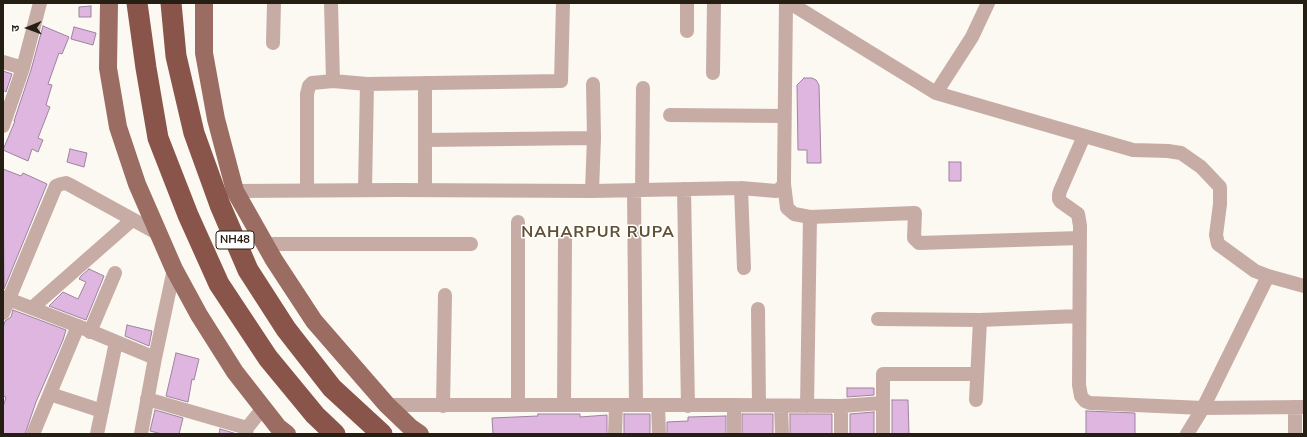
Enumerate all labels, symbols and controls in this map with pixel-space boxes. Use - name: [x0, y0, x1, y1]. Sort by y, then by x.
- north arrow: [8, 8, 48, 48]
- text: उ: [8, 25, 23, 32]
- district label: NAHARPUR RUPA: [521, 223, 675, 243]
- road number: NH48: [216, 231, 254, 249]

